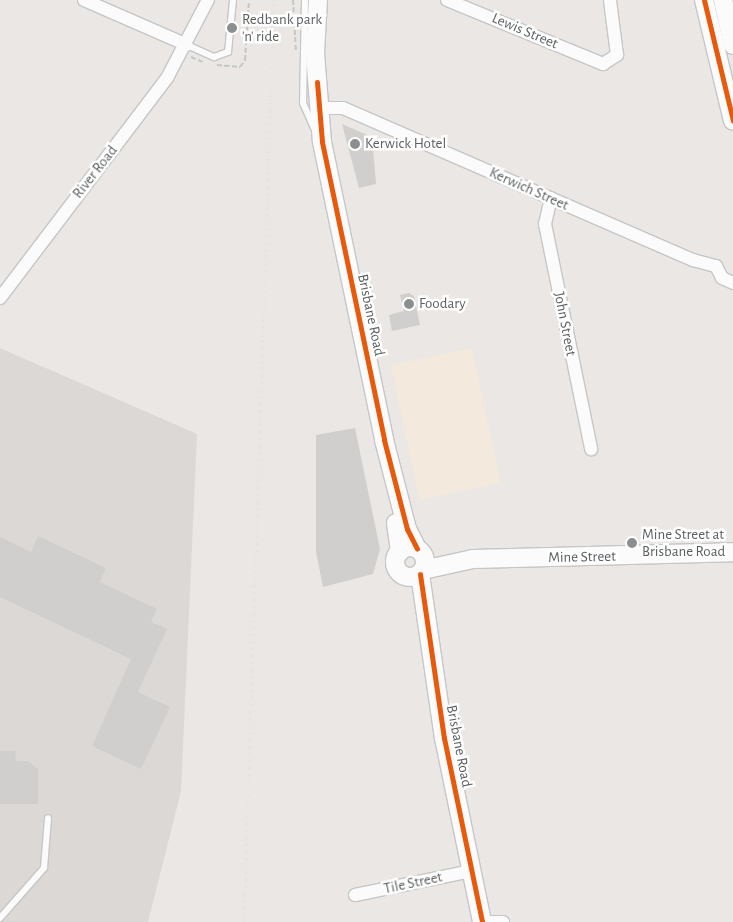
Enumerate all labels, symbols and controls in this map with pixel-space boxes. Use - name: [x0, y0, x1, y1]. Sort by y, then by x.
- street label: Lewis Street: [489, 9, 561, 53]
- place label: Redbank park 'n' ride: [242, 10, 322, 45]
- marker: Redbank park 'n' ride: [226, 22, 238, 34]
- place label: Kerwick Hotel: [365, 135, 446, 153]
- marker: Kerwick Hotel: [349, 138, 361, 150]
- street label: River Road: [69, 142, 121, 202]
- street label: Kerwich Street: [487, 164, 571, 214]
- street label: Brisbane Road: [354, 272, 388, 358]
- street label: John Street: [550, 290, 580, 358]
- place label: Foodary: [419, 295, 466, 313]
- marker: Foodary: [403, 298, 415, 310]
- place label: Mine Street at Brisbane Road: [642, 525, 725, 560]
- marker: Mine Street at Brisbane Road: [626, 537, 638, 549]
- street label: Mine Street: [548, 547, 616, 567]
- street label: Brisbane Road: [442, 703, 476, 789]
- street label: Tile Street: [382, 868, 444, 898]

